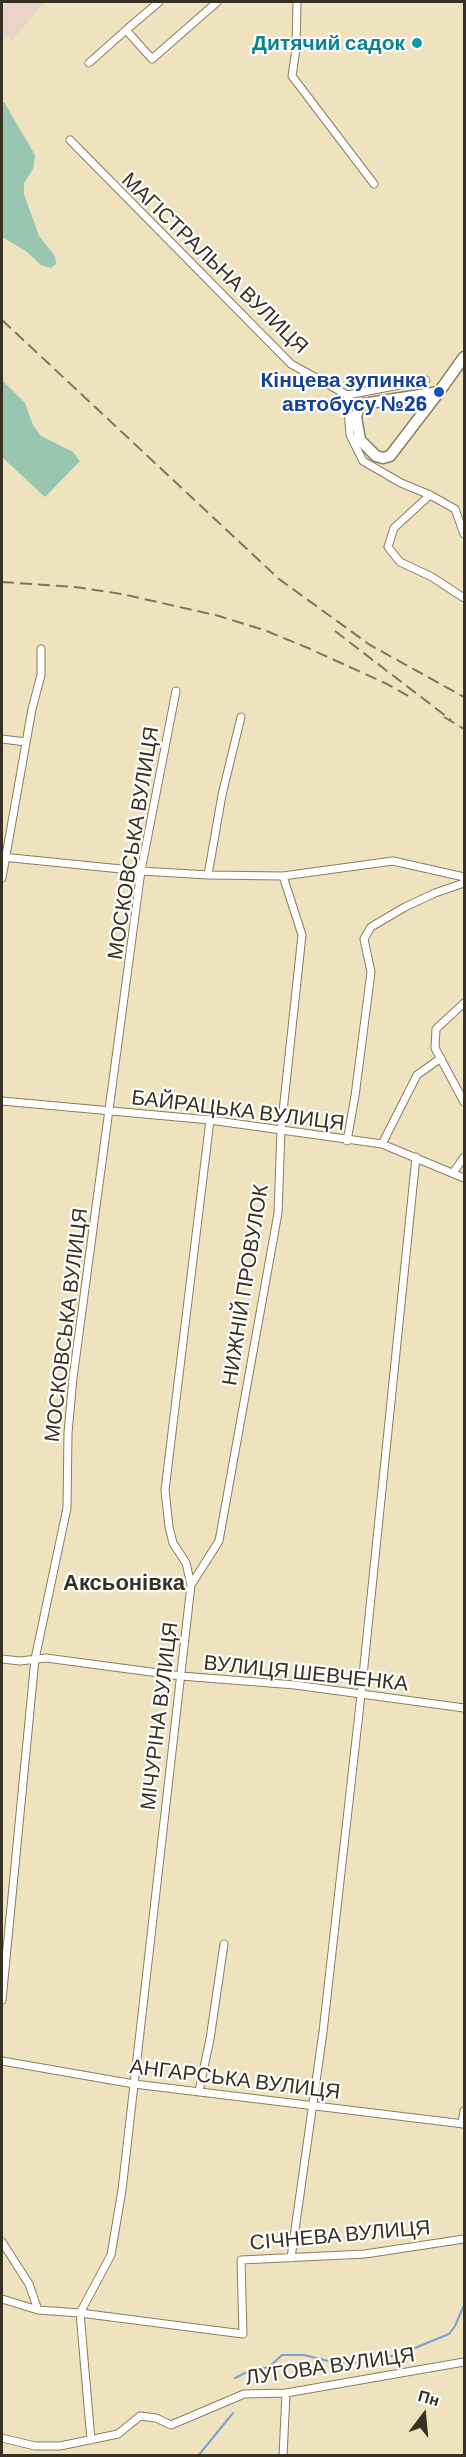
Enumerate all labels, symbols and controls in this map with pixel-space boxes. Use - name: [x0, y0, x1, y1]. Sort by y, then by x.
- place label: Дитячий садок: [252, 30, 405, 56]
- marker: Дитячий садок: [410, 36, 424, 50]
- street label: МАГІСТРАЛЬНА ВУЛИЦЯ: [116, 167, 314, 359]
- place label: Кінцева зупинка автобусу №26: [261, 367, 427, 417]
- marker: Кінцева зупинка автобусу №26: [432, 385, 446, 399]
- street label: МОСКОВСЬКА ВУЛИЦЯ: [102, 725, 164, 961]
- street label: БАЙРАЦЬКА ВУЛИЦЯ: [130, 1084, 346, 1136]
- street label: НИЖНІЙ ПРОВУЛОК: [217, 1183, 273, 1387]
- street label: МОСКОВСЬКА ВУЛИЦЯ: [39, 1207, 93, 1443]
- district label: Аксьонівка: [63, 1570, 185, 1596]
- street label: МІЧУРІНА ВУЛИЦЯ: [135, 1620, 183, 1812]
- street label: ВУЛИЦЯ ШЕВЧЕНКА: [203, 1650, 409, 1696]
- street label: АНГАРСЬКА ВУЛИЦЯ: [128, 2054, 342, 2104]
- street label: СІЧНЕВА ВУЛИЦЯ: [249, 2215, 431, 2255]
- street label: ЛУГОВА ВУЛИЦЯ: [244, 2342, 416, 2390]
- north arrow: [394, 2385, 454, 2445]
- text: Пн: [416, 2385, 442, 2409]

